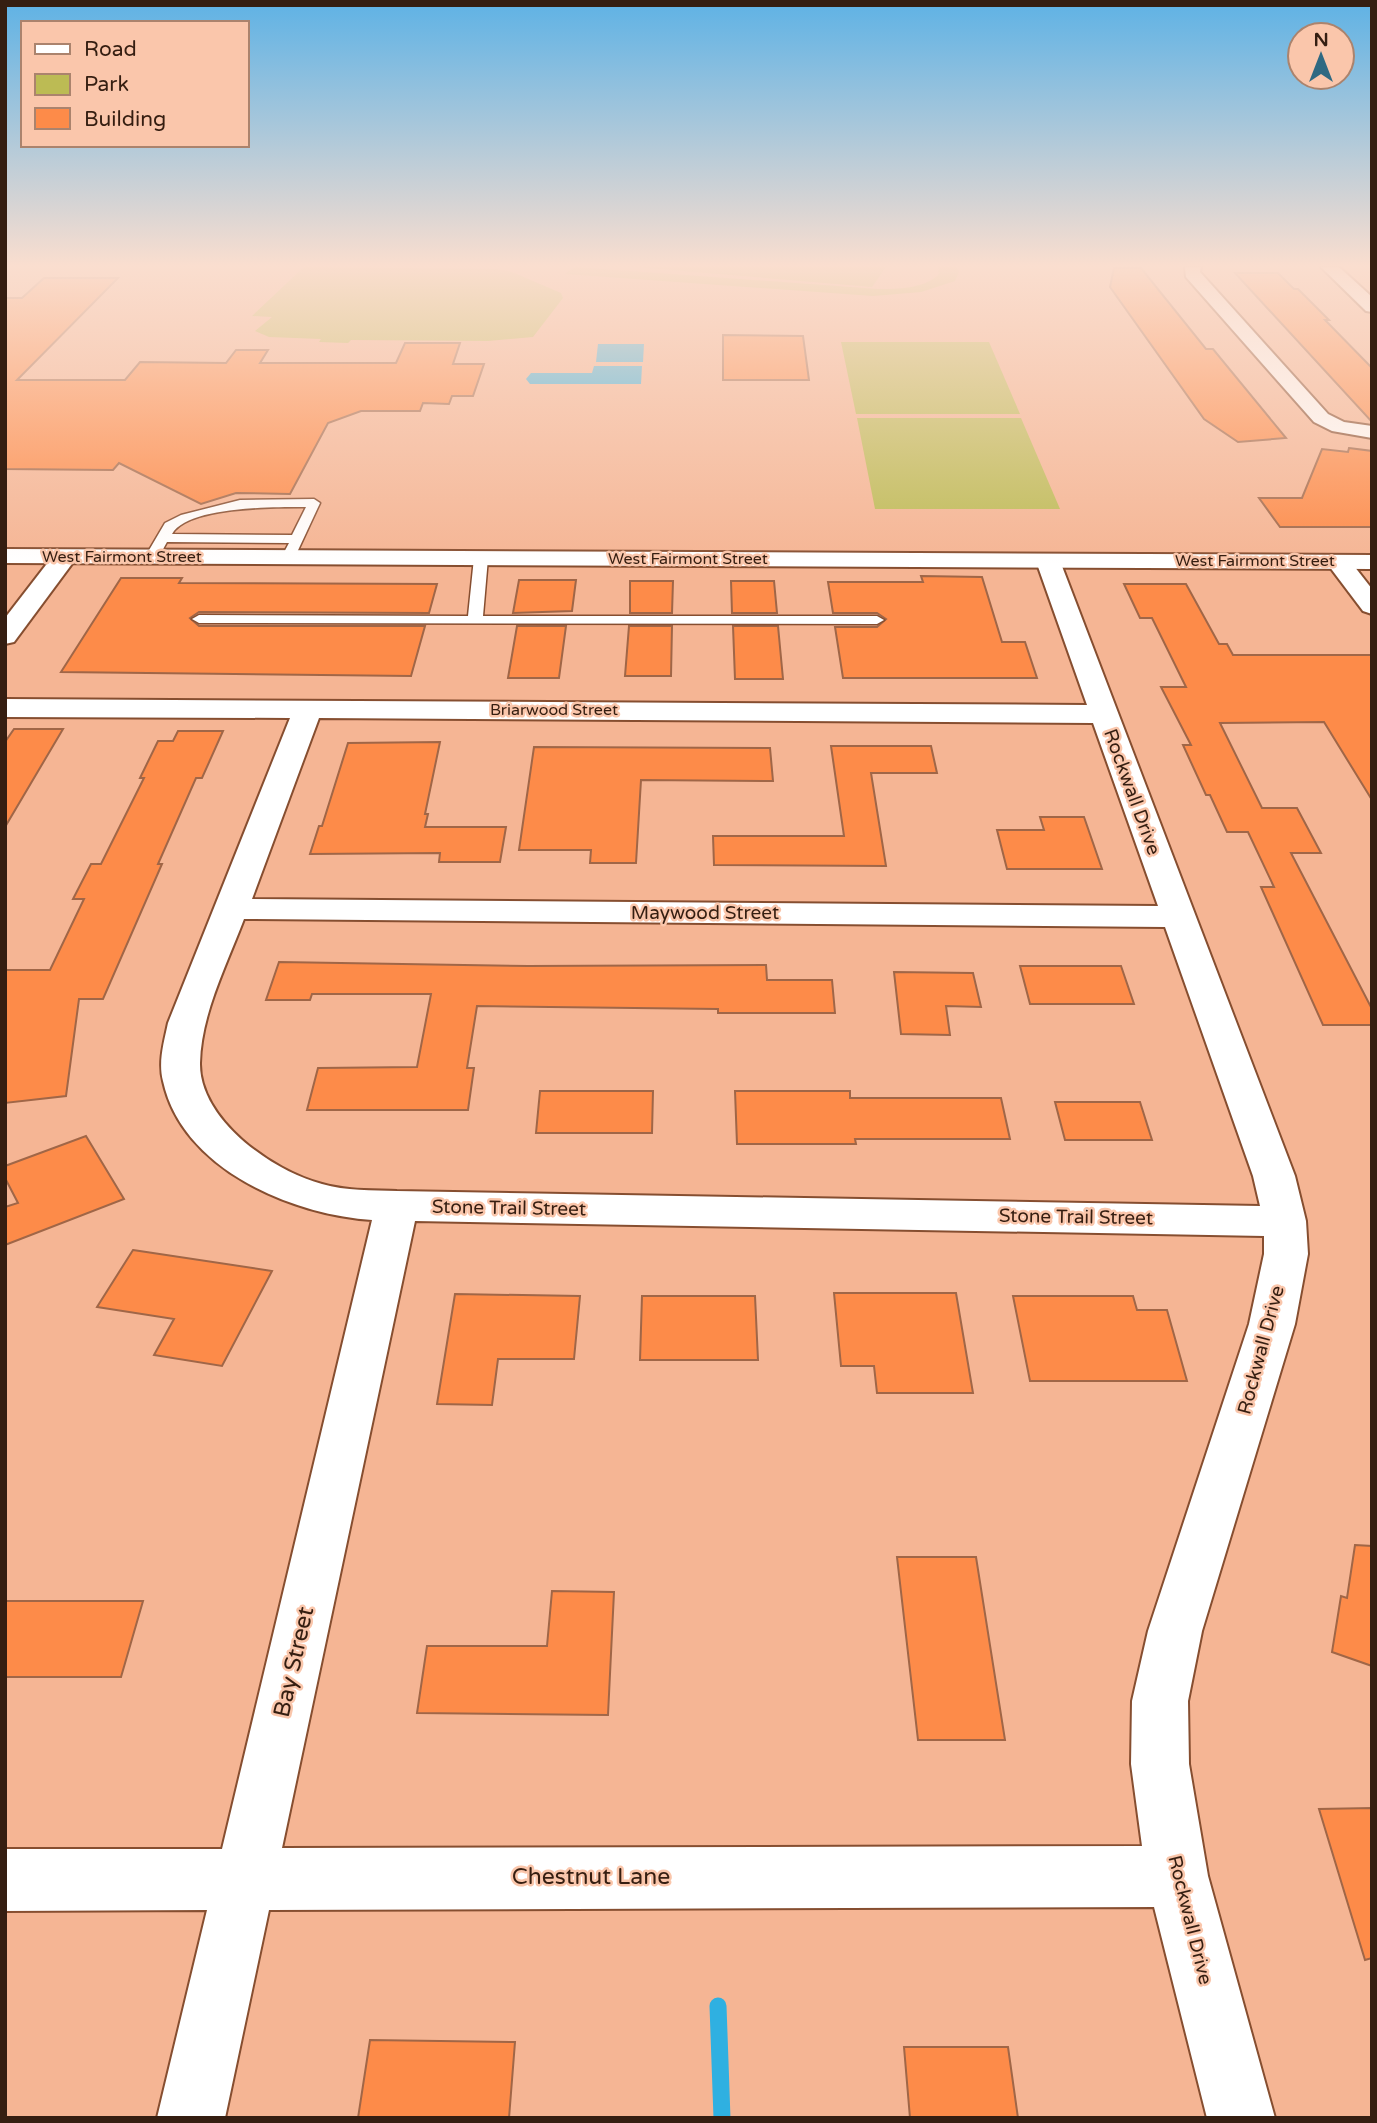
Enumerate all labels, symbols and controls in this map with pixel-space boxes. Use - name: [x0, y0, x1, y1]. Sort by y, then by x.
- legend: [21, 21, 248, 147]
- north arrow: [1286, 21, 1356, 91]
- text: N: [1313, 29, 1329, 51]
- text: Road: [84, 37, 137, 62]
- text: Park: [84, 72, 129, 97]
- text: Building: [84, 107, 166, 132]
- street label: West Fairmont Street: [42, 547, 202, 567]
- street label: West Fairmont Street: [608, 549, 768, 569]
- street label: West Fairmont Street: [1175, 551, 1335, 571]
- street label: Briarwood Street: [490, 700, 618, 720]
- street label: Rockwall Drive: [1099, 726, 1165, 858]
- street label: Maywood Street: [631, 902, 779, 924]
- street label: Stone Trail Street: [432, 1196, 586, 1220]
- street label: Stone Trail Street: [999, 1205, 1153, 1229]
- street label: Rockwall Drive: [1233, 1283, 1289, 1417]
- street label: Bay Street: [268, 1604, 320, 1720]
- street label: Rockwall Drive: [1163, 1853, 1217, 1987]
- street label: Chestnut Lane: [512, 1863, 670, 1891]

